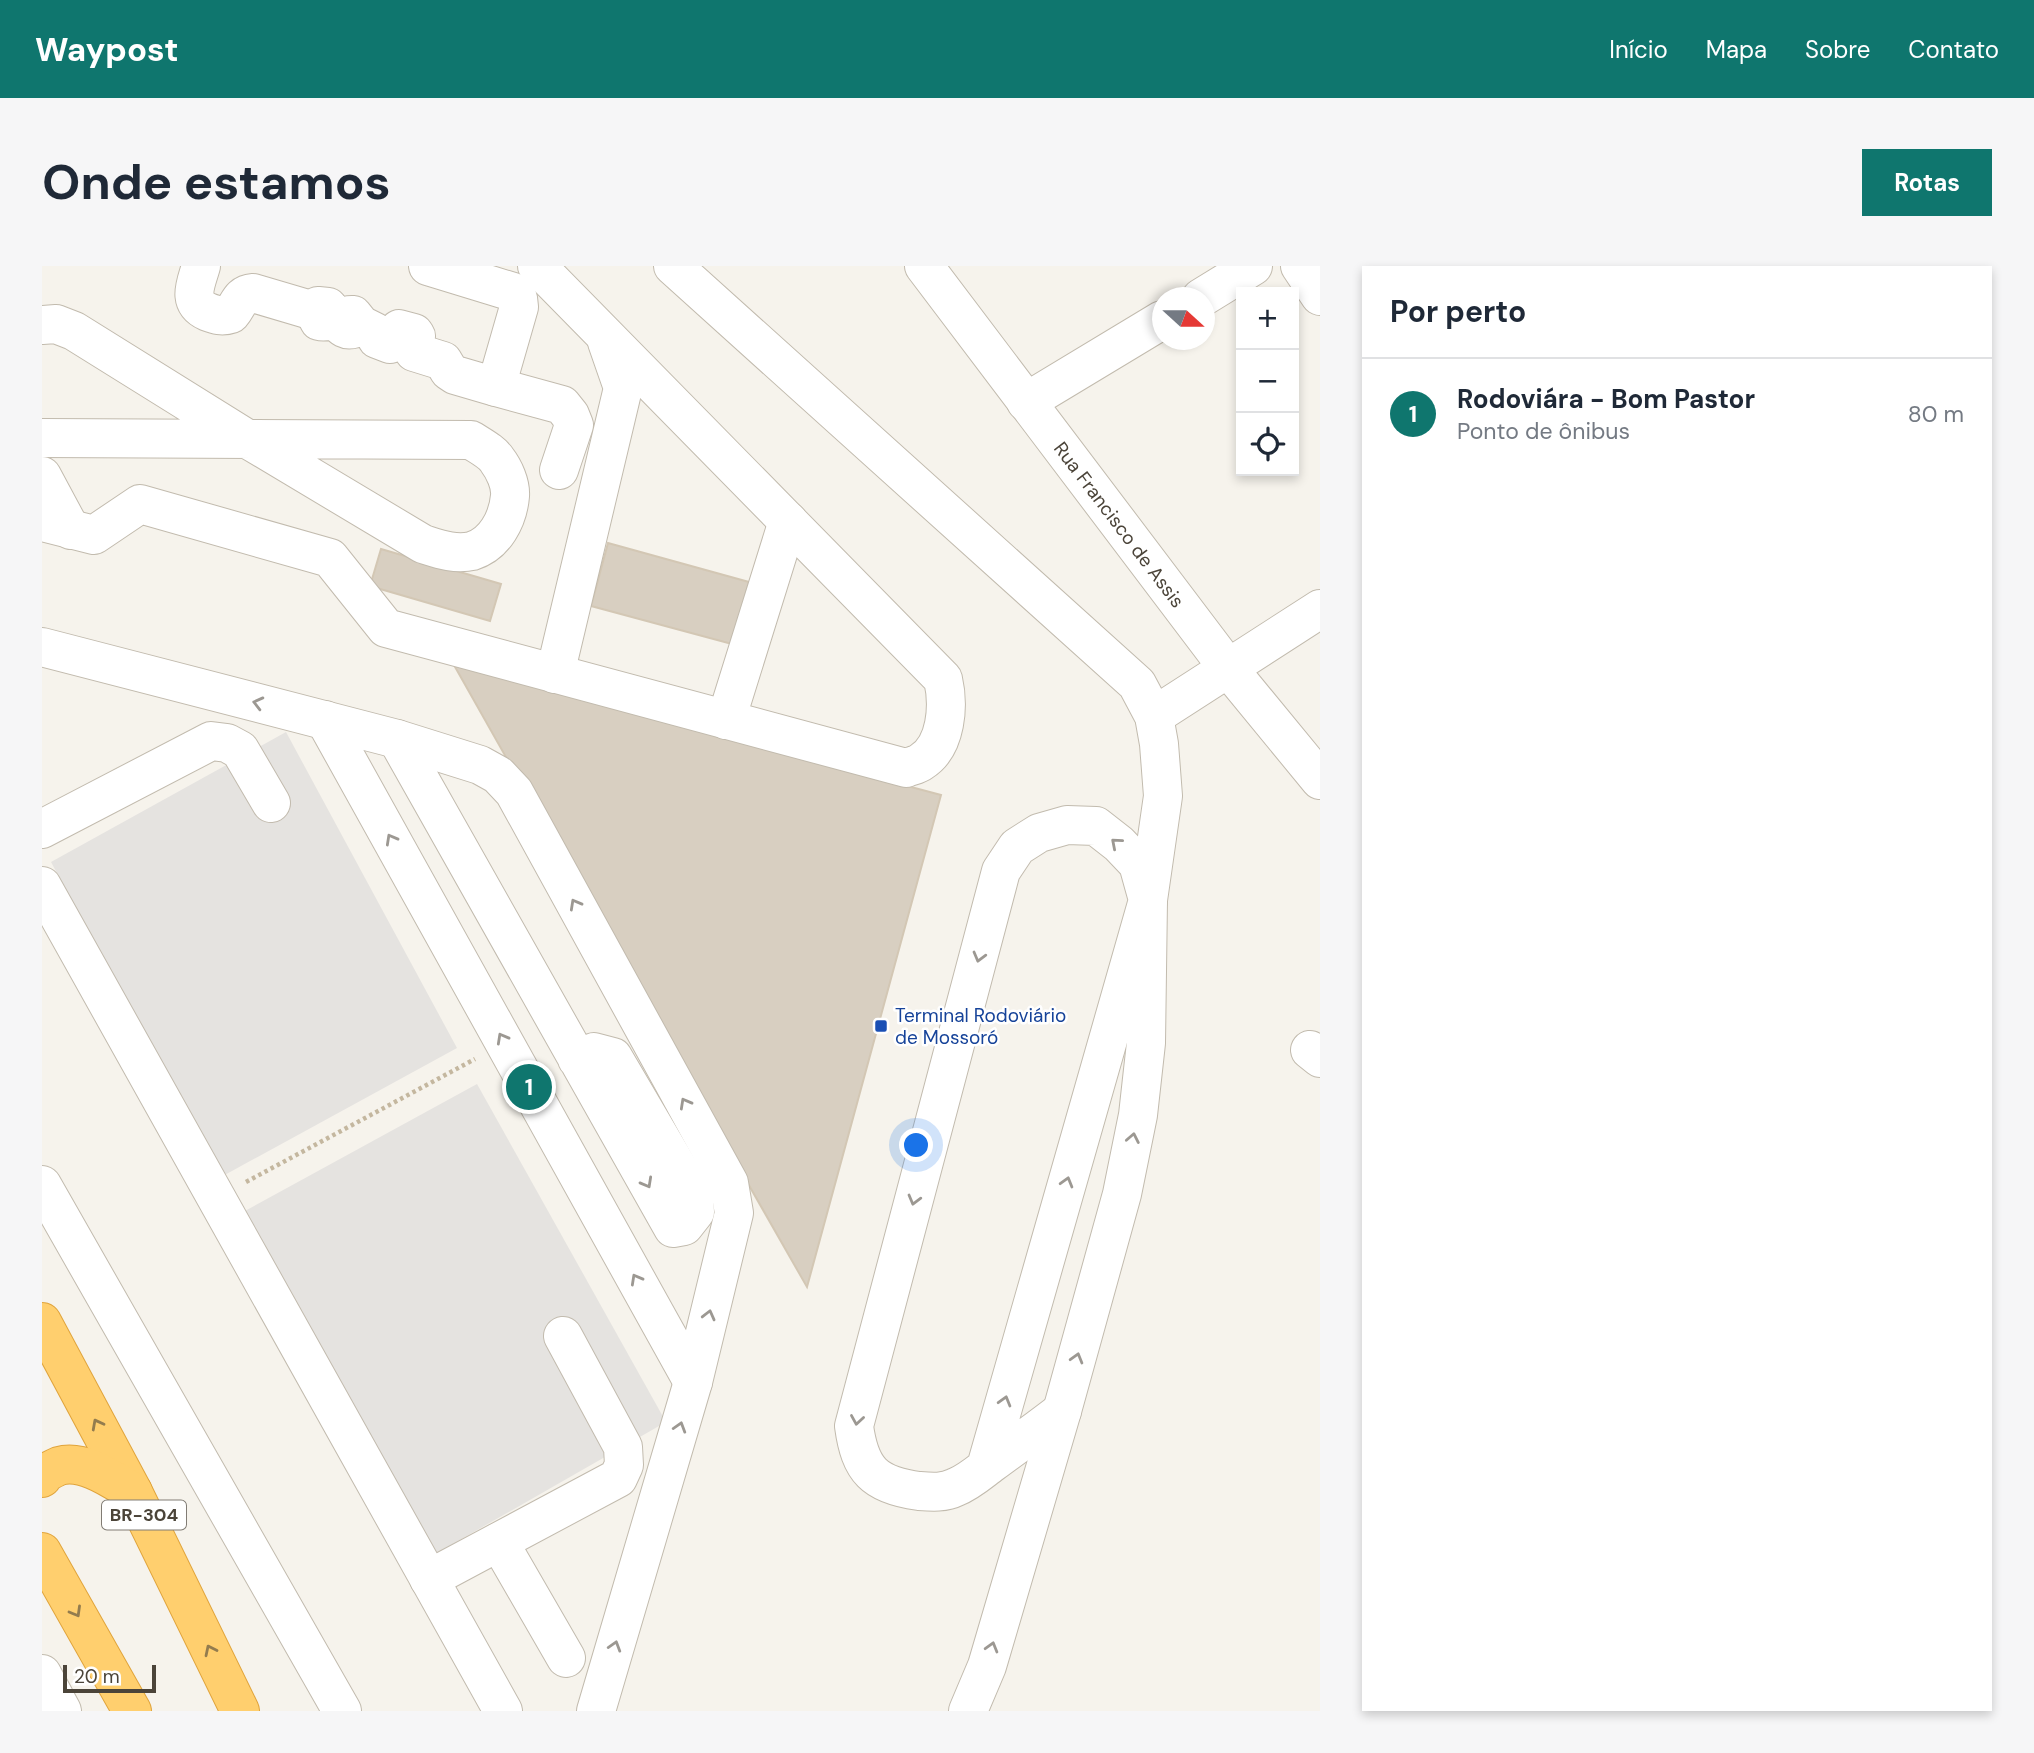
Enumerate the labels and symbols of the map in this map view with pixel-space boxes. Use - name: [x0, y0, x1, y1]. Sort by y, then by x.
- north arrow: [1152, 287, 1215, 350]
- street label: Rua Francisco de Assis: [1048, 437, 1190, 613]
- one-way arrow: [253, 697, 265, 711]
- one-way arrow: [386, 834, 399, 846]
- one-way arrow: [1111, 839, 1124, 851]
- one-way arrow: [570, 898, 583, 911]
- one-way arrow: [973, 950, 987, 962]
- place label: Terminal Rodoviário de Mossoró: [895, 1003, 1066, 1050]
- marker: Terminal Rodoviário de Mossoró: [873, 1018, 889, 1034]
- one-way arrow: [496, 1032, 510, 1045]
- pin: 1: [506, 1061, 552, 1113]
- one-way arrow: [680, 1098, 693, 1110]
- your location: [899, 1128, 933, 1162]
- one-way arrow: [1125, 1132, 1140, 1144]
- one-way arrow: [639, 1175, 652, 1188]
- one-way arrow: [1059, 1177, 1074, 1189]
- one-way arrow: [908, 1194, 922, 1206]
- one-way arrow: [631, 1274, 644, 1287]
- one-way arrow: [701, 1310, 715, 1322]
- one-way arrow: [1068, 1352, 1083, 1364]
- one-way arrow: [996, 1395, 1011, 1407]
- one-way arrow: [850, 1414, 865, 1426]
- one-way arrow: [92, 1419, 105, 1431]
- one-way arrow: [671, 1422, 686, 1434]
- road number: BR-304: [102, 1500, 186, 1530]
- one-way arrow: [68, 1604, 81, 1617]
- one-way arrow: [606, 1640, 621, 1652]
- one-way arrow: [984, 1641, 999, 1653]
- one-way arrow: [204, 1645, 218, 1657]
- scale bar: [63, 1662, 156, 1694]

